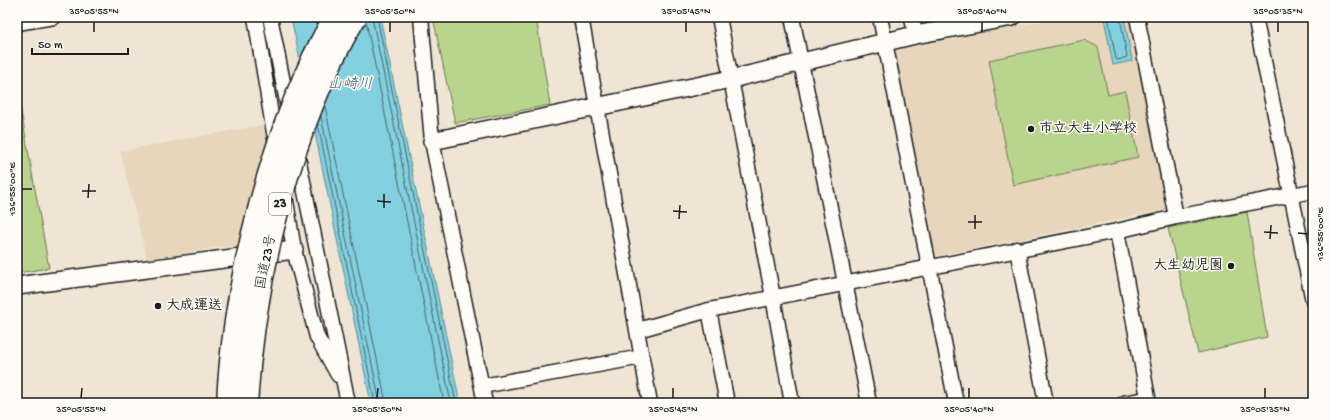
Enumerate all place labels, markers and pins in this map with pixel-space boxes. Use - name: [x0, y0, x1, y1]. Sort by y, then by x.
- place label: 市立大生小学校: [1039, 120, 1137, 138]
- marker: 市立大生小学校: [1026, 124, 1036, 134]
- place label: 大生幼児園: [1153, 257, 1223, 275]
- marker: 大生幼児園: [1226, 261, 1236, 271]
- place label: 大成運送: [166, 297, 222, 315]
- marker: 大成運送: [153, 301, 163, 311]

